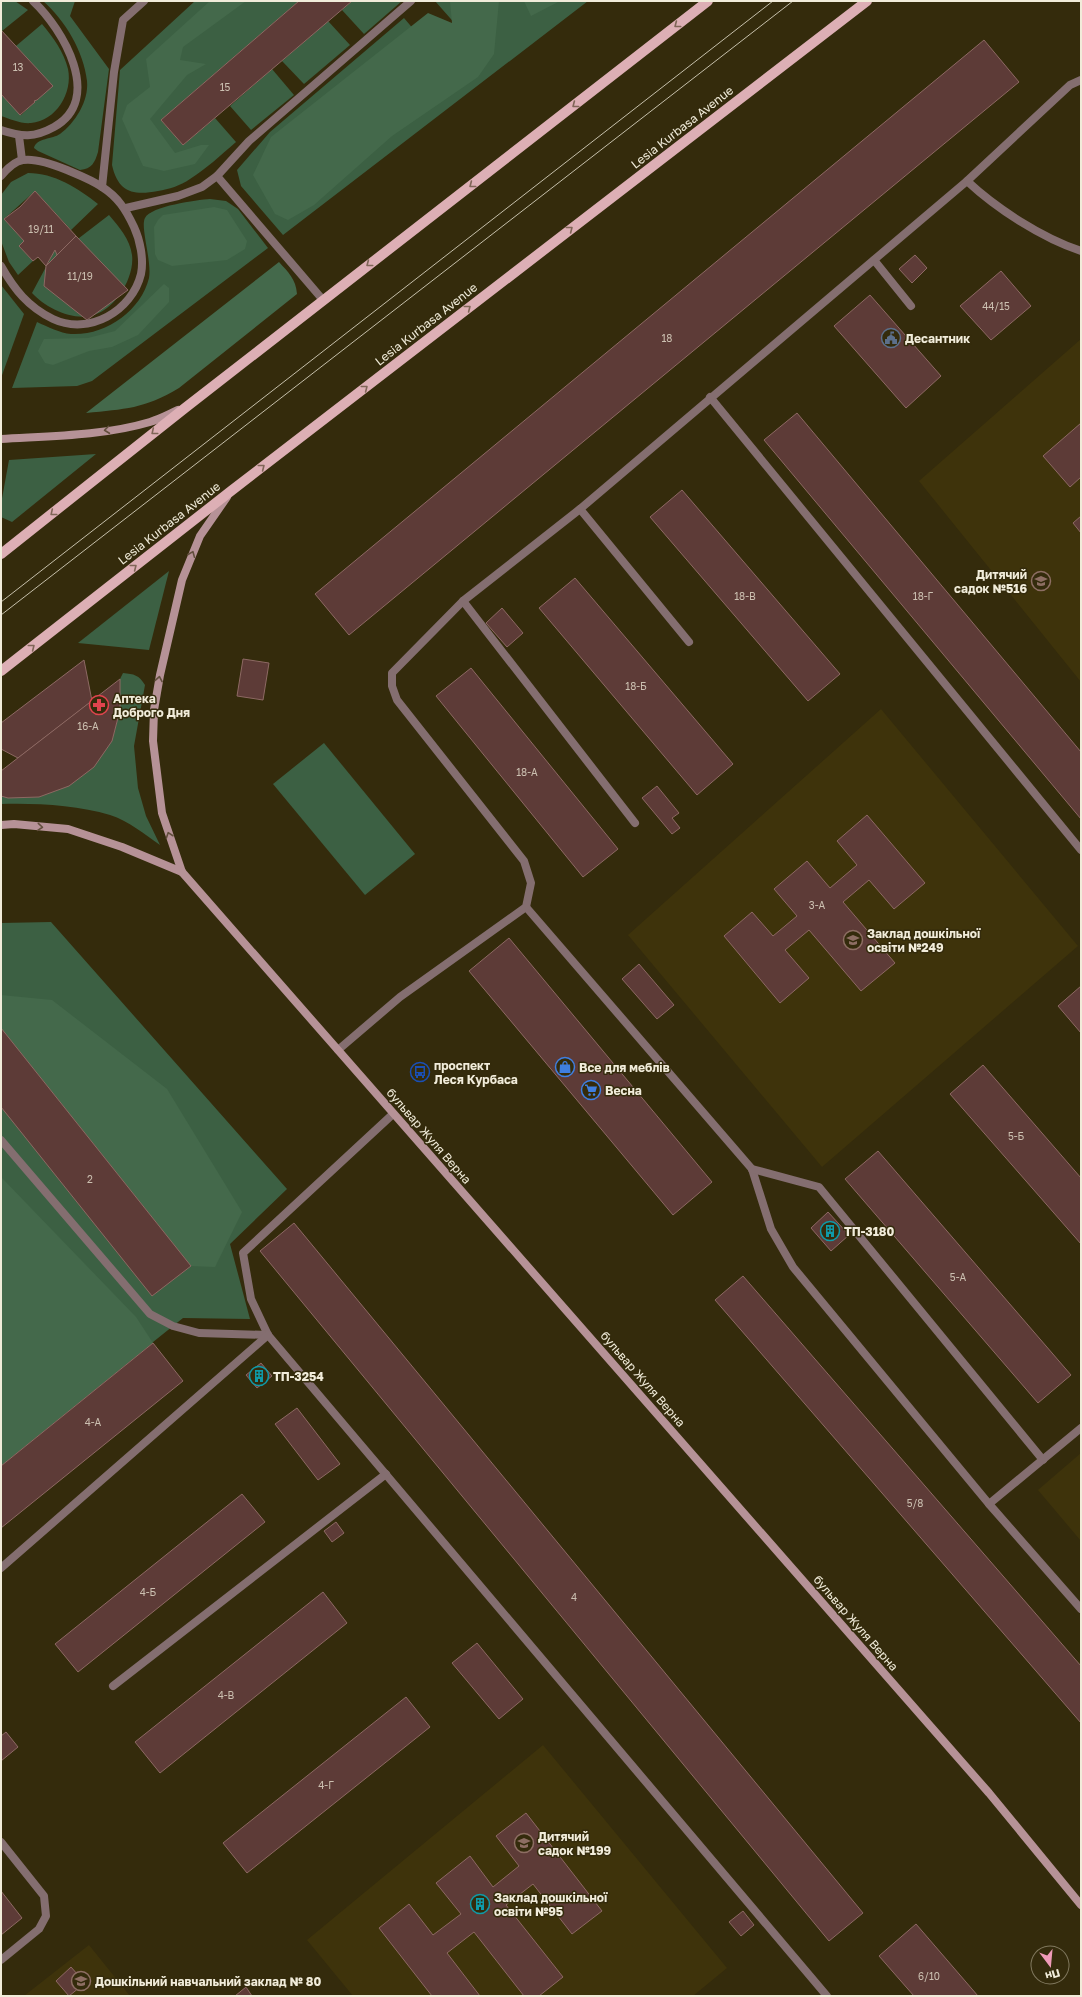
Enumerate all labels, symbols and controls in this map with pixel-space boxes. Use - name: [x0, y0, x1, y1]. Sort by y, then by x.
- one-way arrow: [675, 20, 682, 27]
- house number: 13: [13, 61, 23, 73]
- house number: 15: [220, 81, 231, 93]
- street label: Lesia Kurbasa Avenue: [628, 82, 736, 172]
- one-way arrow: [572, 100, 579, 107]
- one-way arrow: [469, 180, 476, 187]
- house number: 19/11: [28, 223, 54, 235]
- one-way arrow: [566, 227, 573, 234]
- one-way arrow: [367, 260, 374, 267]
- house number: 11/19: [67, 270, 93, 282]
- street label: Lesia Kurbasa Avenue: [372, 279, 480, 369]
- house number: 44/15: [982, 300, 1010, 312]
- one-way arrow: [463, 306, 470, 313]
- public building icon: Десантник: [880, 327, 902, 349]
- place label: Десантник: [905, 331, 970, 346]
- house number: 18: [662, 332, 672, 344]
- one-way arrow: [360, 386, 367, 393]
- one-way arrow: [104, 425, 110, 434]
- one-way arrow: [152, 427, 159, 434]
- one-way arrow: [257, 465, 264, 472]
- street label: Lesia Kurbasa Avenue: [115, 478, 223, 568]
- one-way arrow: [50, 508, 57, 515]
- one-way arrow: [188, 550, 196, 557]
- one-way arrow: [130, 564, 137, 571]
- place label: Дитячий садок №516: [954, 567, 1027, 596]
- school or university icon: Дитячий садок №516: [1030, 570, 1052, 592]
- house number: 18-В: [734, 590, 756, 602]
- house number: 18-Г: [913, 590, 934, 602]
- one-way arrow: [27, 644, 34, 651]
- one-way arrow: [154, 676, 163, 682]
- house number: 18-Б: [625, 680, 647, 692]
- place label: Аптека Доброго Дня: [113, 691, 190, 720]
- pharmacy icon: Аптека Доброго Дня: [88, 694, 110, 716]
- house number: 16-А: [77, 720, 99, 732]
- house number: 18-А: [516, 766, 538, 778]
- one-way arrow: [37, 822, 43, 831]
- one-way arrow: [166, 831, 174, 838]
- house number: 3-А: [809, 899, 825, 911]
- place label: Заклад дошкільної освіти №249: [867, 926, 981, 955]
- school or university icon: Заклад дошкільної освіти №249: [842, 929, 864, 951]
- shop icon: Все для меблів: [554, 1056, 576, 1078]
- place label: проспект Леся Курбаса: [434, 1058, 518, 1087]
- place label: Все для меблів: [579, 1060, 670, 1075]
- bus stop icon: проспект Леся Курбаса: [409, 1061, 431, 1083]
- supermarket icon: Весна: [580, 1079, 602, 1101]
- place label: Весна: [605, 1083, 642, 1098]
- street label: бульвар Жуля Верна: [383, 1085, 475, 1187]
- house number: 5-Б: [1008, 1130, 1024, 1142]
- house number: 2: [87, 1173, 93, 1185]
- building icon: ТП-3180: [819, 1220, 841, 1242]
- place label: ТП-3180: [844, 1224, 895, 1239]
- house number: 5-А: [950, 1271, 966, 1283]
- street label: бульвар Жуля Верна: [597, 1328, 689, 1430]
- building icon: ТП-3254: [248, 1365, 270, 1387]
- place label: ТП-3254: [273, 1369, 324, 1384]
- house number: 4-А: [85, 1416, 102, 1428]
- house number: 5/8: [907, 1497, 923, 1509]
- street label: бульвар Жуля Верна: [810, 1572, 902, 1674]
- house number: 4-Б: [140, 1586, 157, 1598]
- house number: 4: [571, 1591, 577, 1603]
- house number: 4-В: [218, 1689, 235, 1701]
- house number: 4-Г: [318, 1779, 334, 1791]
- place label: Дитячий садок №199: [538, 1829, 612, 1858]
- school or university icon: Дитячий садок №199: [513, 1832, 535, 1854]
- place label: Заклад дошкільної освіти №95: [494, 1890, 608, 1919]
- building icon: Заклад дошкільної освіти №95: [469, 1893, 491, 1915]
- north arrow: [1030, 1945, 1070, 1985]
- text: Пн: [1044, 1967, 1062, 1983]
- school or university icon: Дошкільний навчальний заклад № 80: [70, 1970, 92, 1992]
- house number: 6/10: [918, 1970, 940, 1982]
- place label: Дошкільний навчальний заклад № 80: [95, 1974, 321, 1989]

